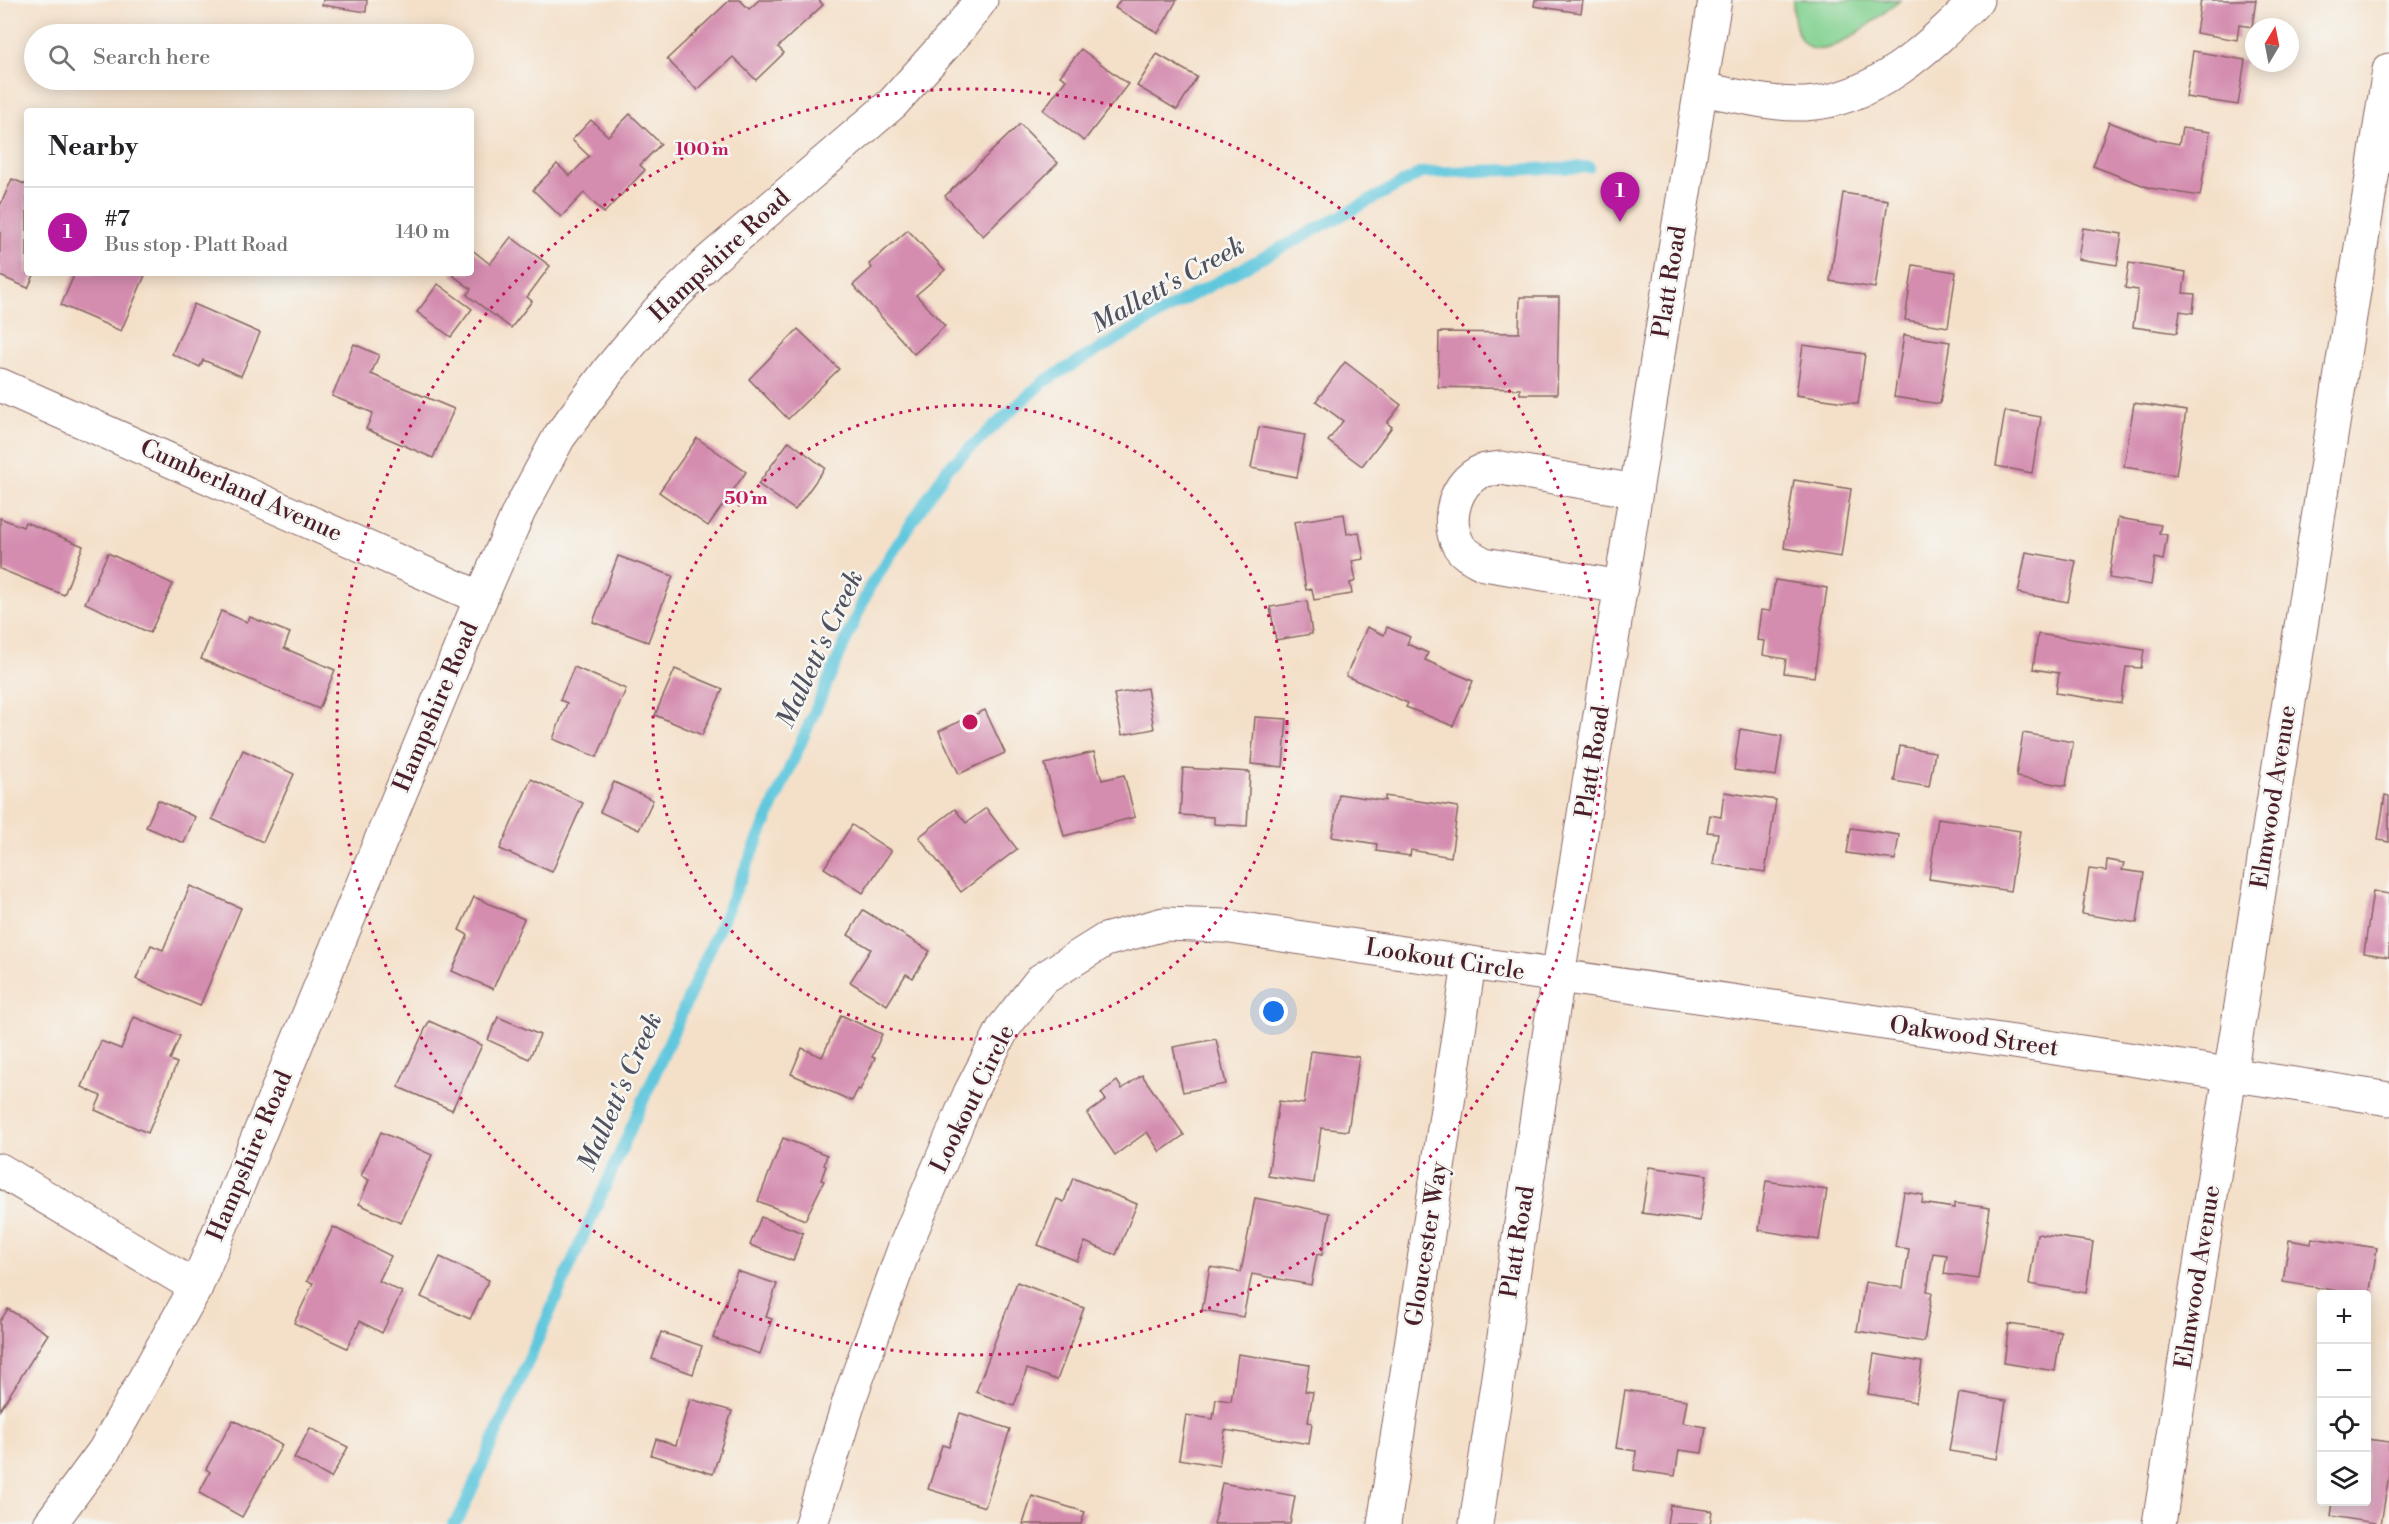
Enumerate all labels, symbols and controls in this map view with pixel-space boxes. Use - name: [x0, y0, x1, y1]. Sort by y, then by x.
- north arrow: [2245, 18, 2299, 72]
- search box: [24, 24, 474, 90]
- icon: search: [45, 41, 78, 74]
- text: Search here: [93, 44, 210, 71]
- text: Nearby: [48, 131, 138, 163]
- text: 100 m: [675, 138, 729, 161]
- pin: 1: [1600, 172, 1640, 222]
- street label: Hampshire Road: [643, 183, 797, 329]
- text: #7: [105, 206, 130, 233]
- text: 1: [63, 220, 72, 245]
- text: 140 m: [395, 220, 450, 245]
- street label: Platt Road: [1646, 223, 1694, 340]
- water label: Mallett's Creek: [1086, 230, 1250, 340]
- text: Bus stop · Platt Road: [105, 233, 288, 258]
- street label: Cumberland Avenue: [135, 433, 347, 549]
- text: 50 m: [724, 487, 768, 510]
- water label: Mallett's Creek: [769, 565, 871, 733]
- street label: Hampshire Road: [387, 617, 485, 797]
- street label: Platt Road: [1569, 703, 1617, 820]
- street label: Elmwood Avenue: [2245, 703, 2303, 891]
- centre of rings: [960, 712, 980, 732]
- street label: Lookout Circle: [1363, 933, 1527, 987]
- your location: [1259, 997, 1288, 1026]
- water label: Mallett's Creek: [571, 1008, 669, 1176]
- street label: Oakwood Street: [1888, 1010, 2061, 1064]
- street label: Lookout Circle: [924, 1020, 1022, 1178]
- street label: Hampshire Road: [201, 1066, 299, 1246]
- street label: Gloucester Way: [1399, 1159, 1455, 1329]
- street label: Platt Road: [1494, 1183, 1542, 1300]
- street label: Elmwood Avenue: [2169, 1183, 2227, 1371]
- map controls: [2317, 1290, 2371, 1506]
- button: +: [2317, 1290, 2371, 1344]
- button: −: [2317, 1344, 2371, 1398]
- button: locate: [2317, 1398, 2371, 1452]
- button: layers: [2317, 1452, 2371, 1506]

